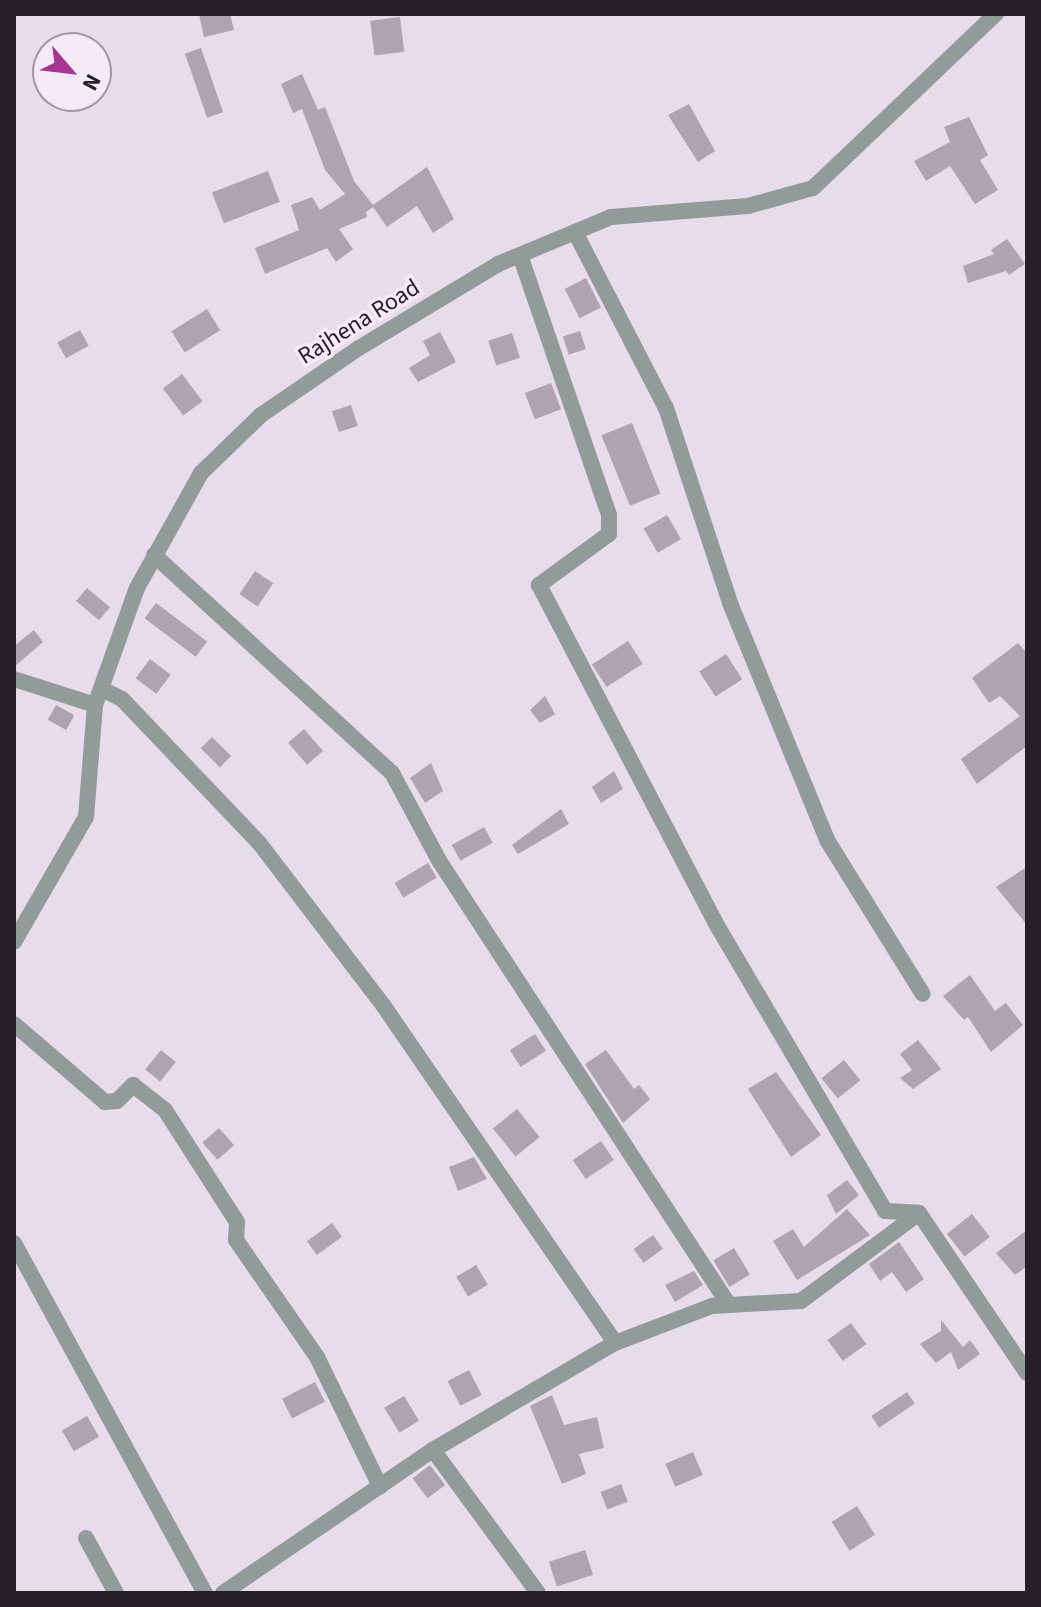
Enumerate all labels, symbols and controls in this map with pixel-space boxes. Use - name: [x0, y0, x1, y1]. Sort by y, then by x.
- north arrow: [32, 32, 112, 112]
- text: N: [74, 68, 109, 96]
- street label: Rajhena Road: [293, 273, 425, 371]

